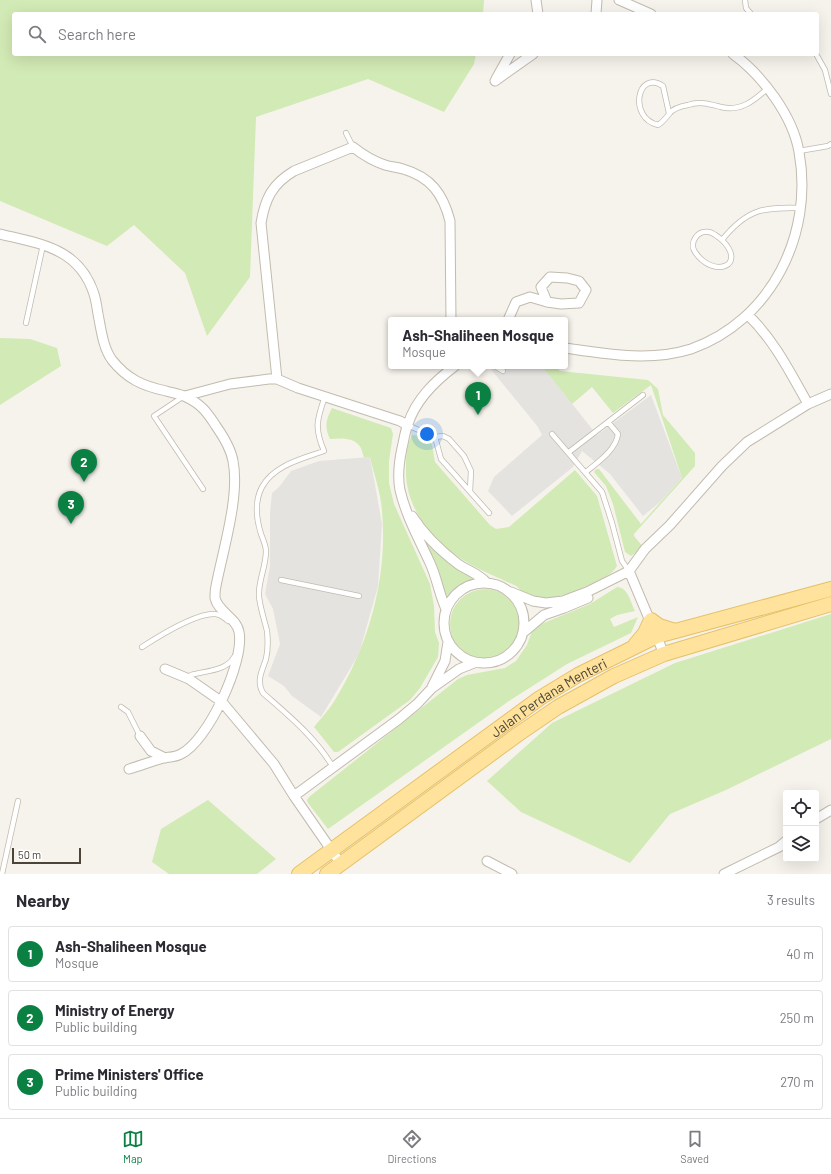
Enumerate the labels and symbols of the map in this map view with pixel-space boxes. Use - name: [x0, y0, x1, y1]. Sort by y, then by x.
- pin: 1: [465, 382, 491, 415]
- your location: [417, 424, 437, 444]
- pin: 2: [71, 449, 97, 482]
- pin: 3: [58, 491, 84, 524]
- street label: Jalan Perdana Menteri: [487, 654, 609, 740]
- scale bar: [12, 846, 81, 865]

